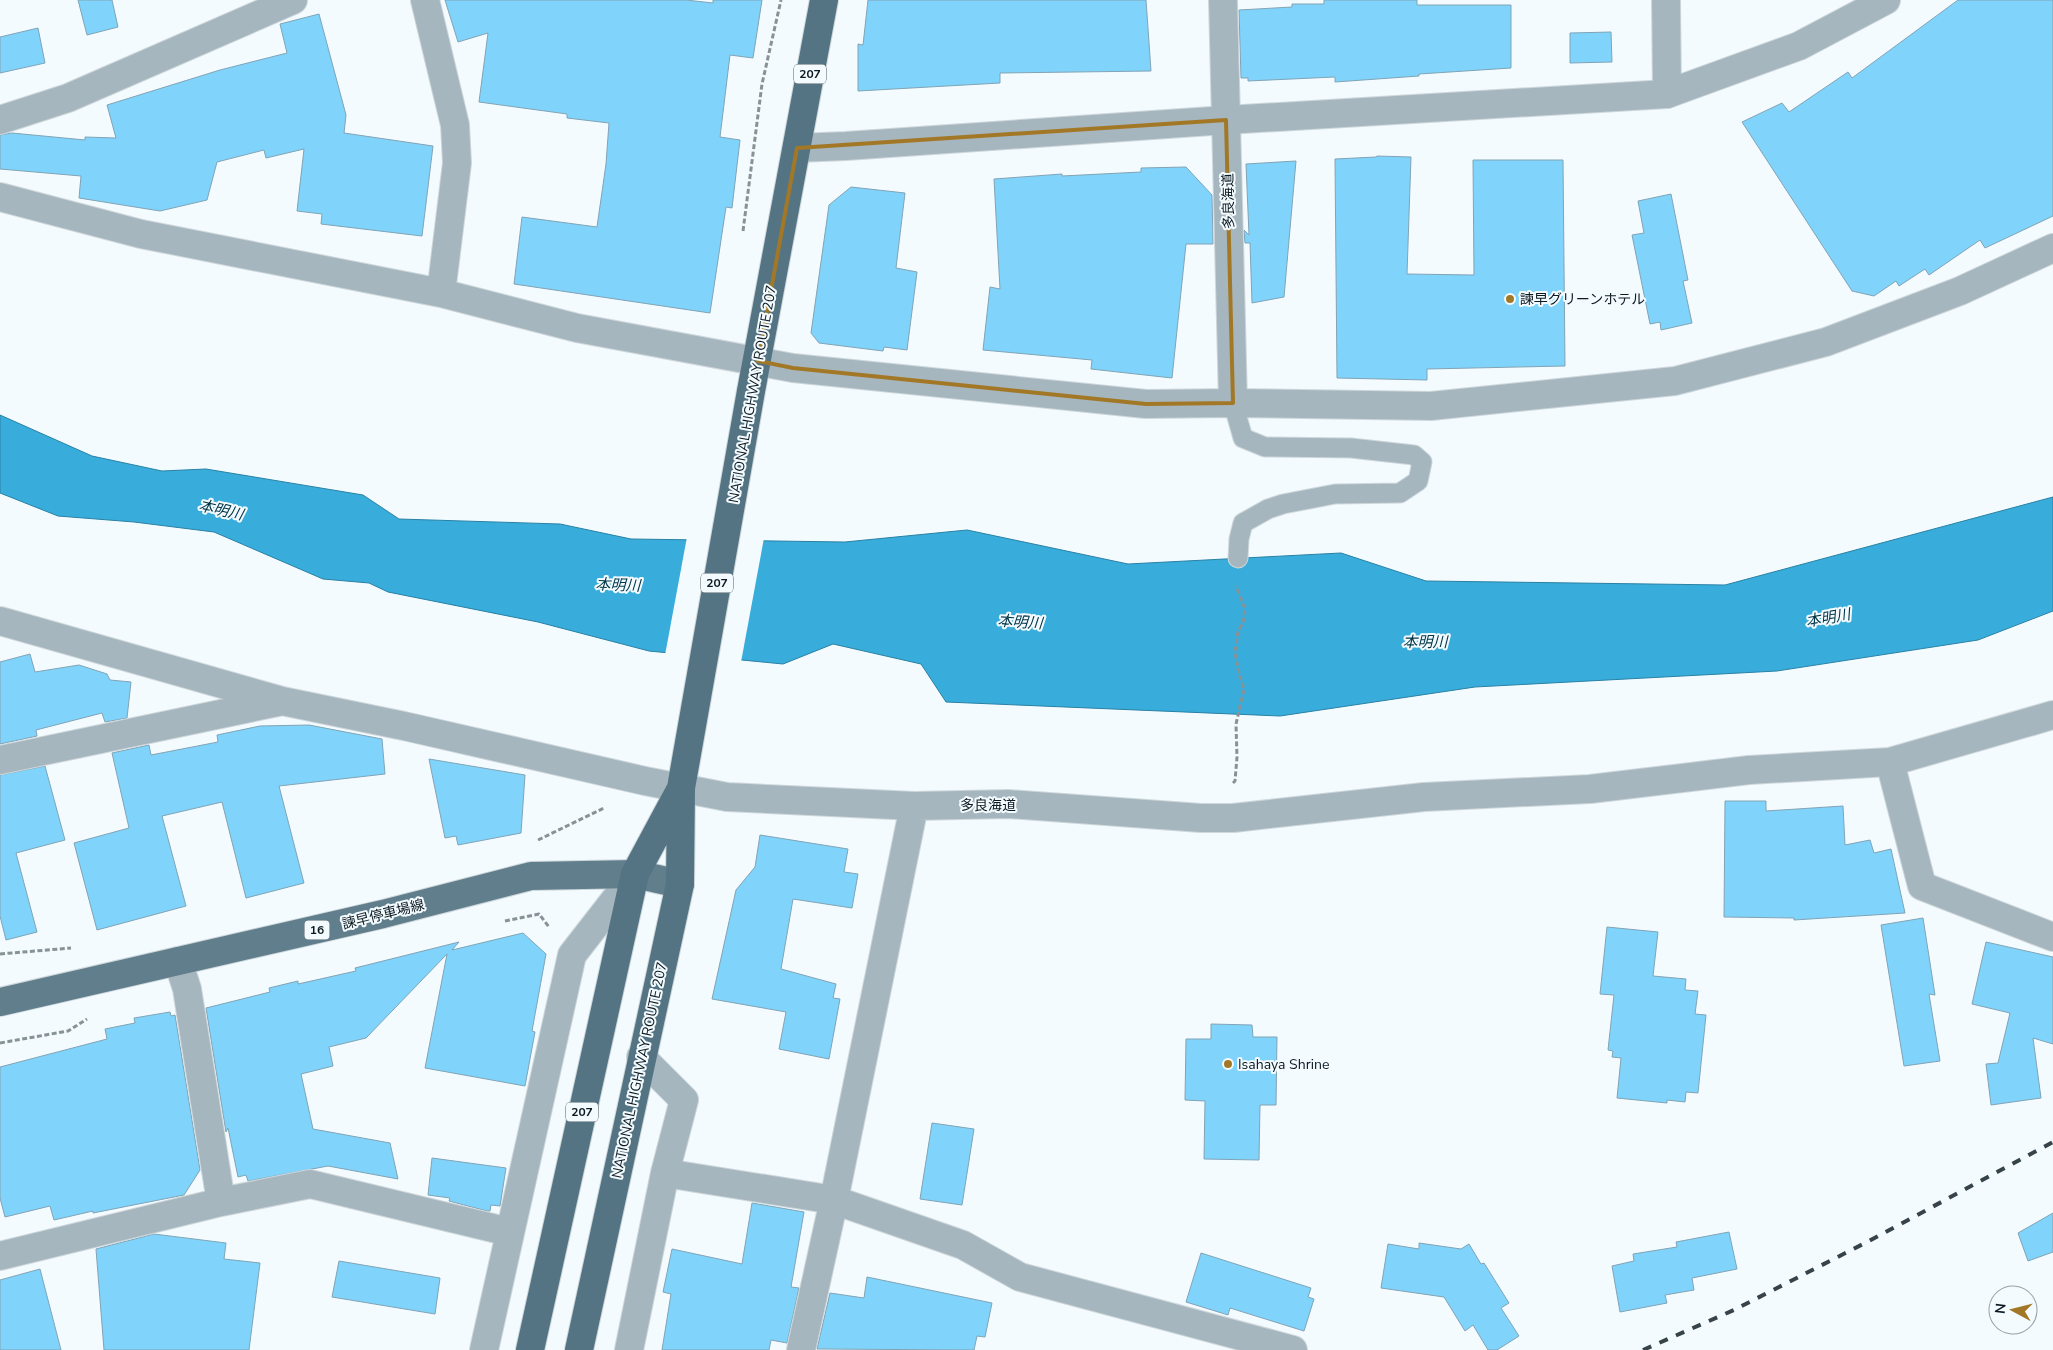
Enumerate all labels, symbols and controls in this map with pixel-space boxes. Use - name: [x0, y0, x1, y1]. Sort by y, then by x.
- road number: 207: [794, 64, 826, 84]
- street label: 多良海道: [1219, 173, 1238, 229]
- street label: NATIONAL HIGHWAY ROUTE 207: [724, 284, 781, 504]
- place label: 諫早グリーンホテル: [1520, 290, 1645, 309]
- marker: 諫早グリーンホテル: [1504, 293, 1516, 305]
- water label: 本明川: [197, 495, 247, 525]
- water label: 本明川: [595, 574, 643, 596]
- road number: 207: [701, 574, 733, 592]
- water label: 本明川: [1804, 604, 1854, 632]
- water label: 本明川: [997, 610, 1045, 634]
- water label: 本明川: [1402, 632, 1449, 652]
- street label: 多良海道: [960, 796, 1016, 815]
- street label: 諫早停車場線: [340, 895, 426, 934]
- road number: 16: [304, 920, 330, 940]
- street label: NATIONAL HIGHWAY ROUTE 207: [607, 960, 672, 1180]
- place label: Isahaya Shrine: [1238, 1055, 1329, 1074]
- marker: Isahaya Shrine: [1222, 1058, 1234, 1070]
- road number: 207: [566, 1102, 598, 1122]
- north arrow: [1988, 1285, 2038, 1335]
- text: N: [1991, 1302, 2011, 1315]

